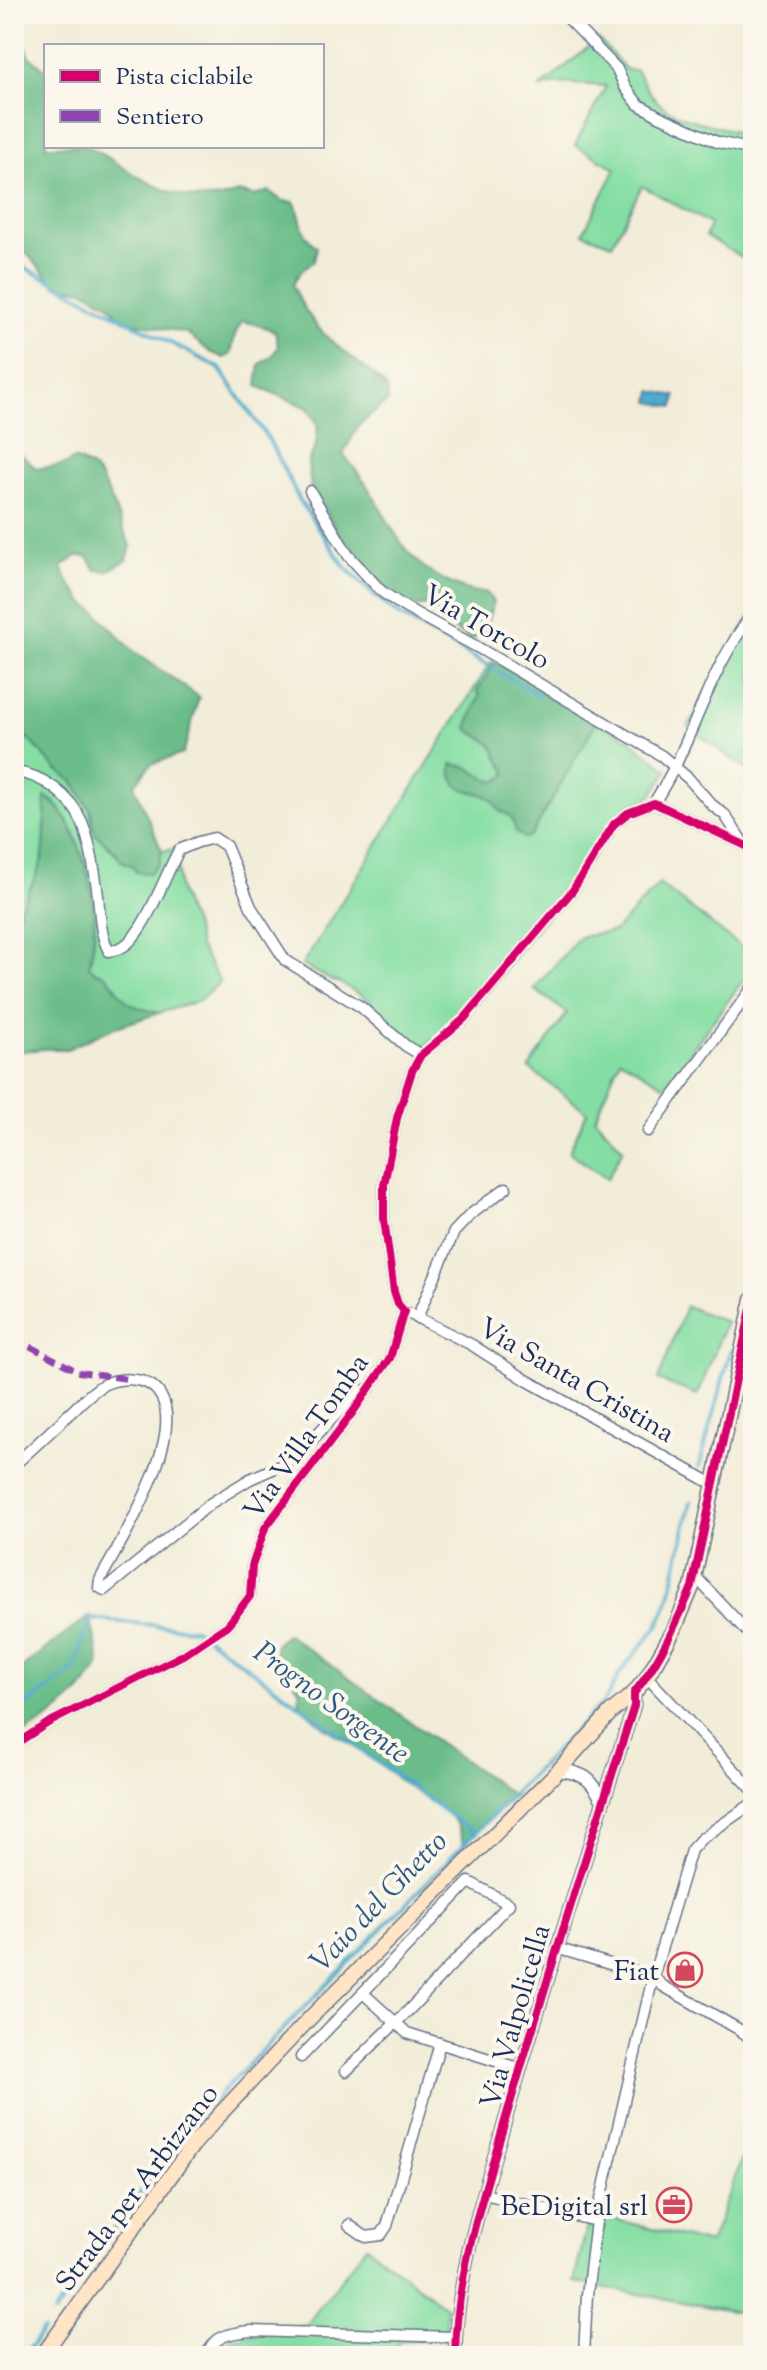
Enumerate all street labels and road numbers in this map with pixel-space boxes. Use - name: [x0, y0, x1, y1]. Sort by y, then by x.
- street label: Via Torcolo: [414, 576, 557, 681]
- street label: Via Santa Cristina: [470, 1309, 681, 1454]
- street label: Via Villa Tomba: [235, 1346, 380, 1529]
- street label: Via Valpolicella: [472, 1920, 562, 2113]
- street label: Strada per Arbizzano: [47, 2077, 230, 2301]

